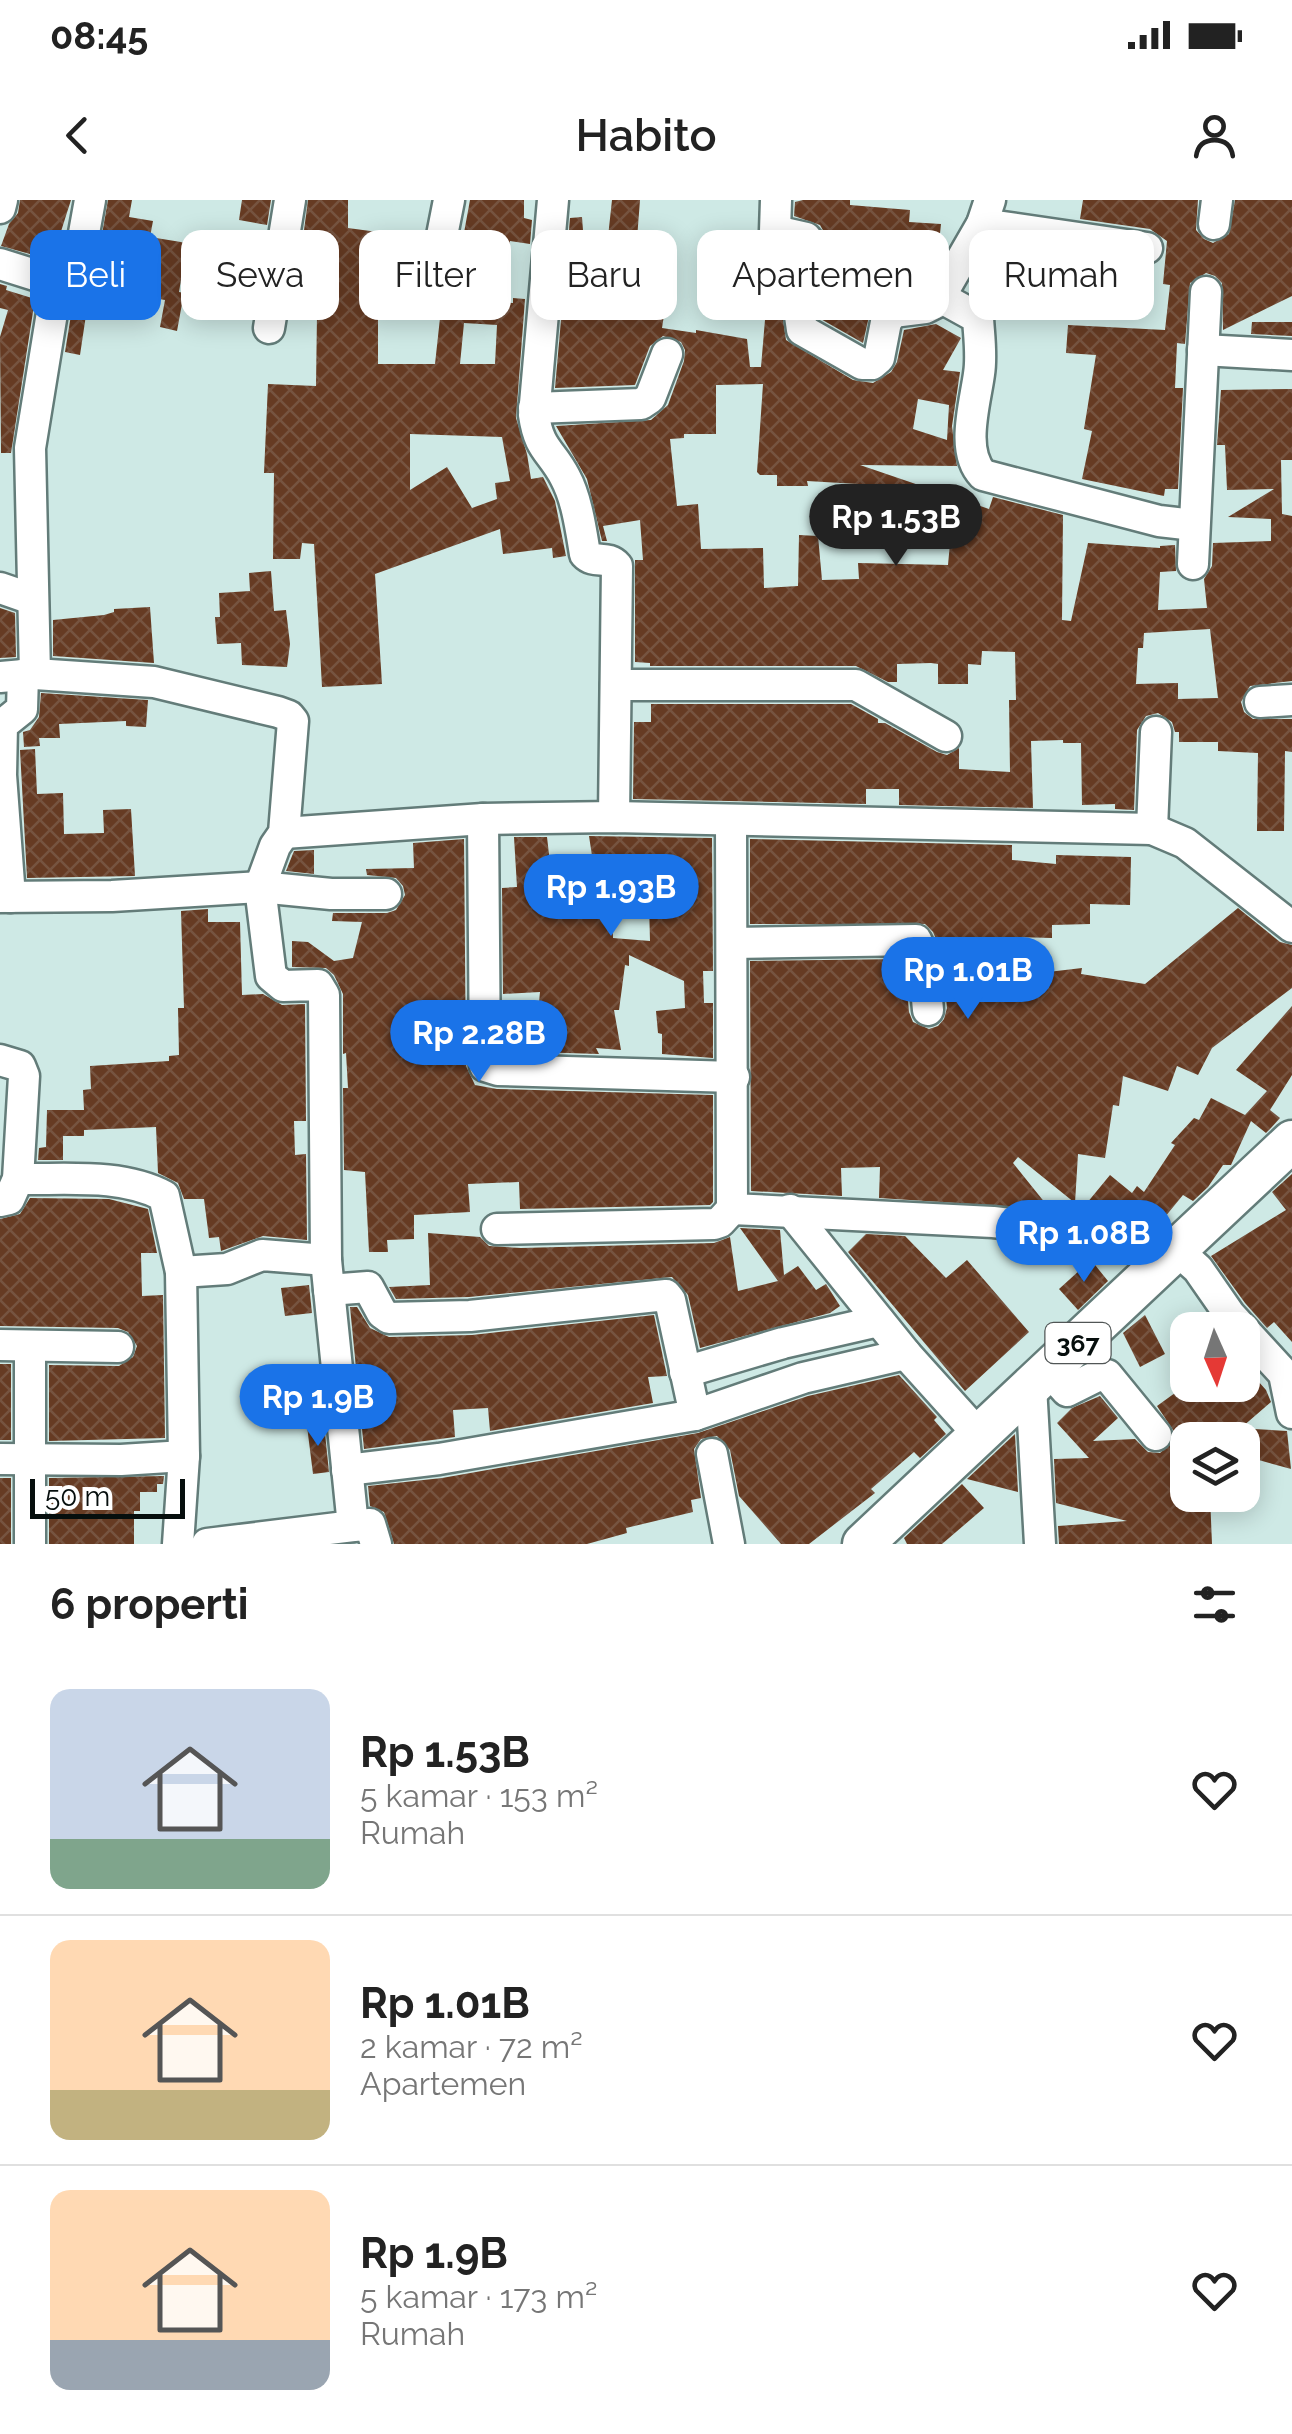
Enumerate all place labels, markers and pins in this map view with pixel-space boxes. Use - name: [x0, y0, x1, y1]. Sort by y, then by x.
- pin: Rp 1.53B: [793, 484, 999, 569]
- pin: Rp 1.93B: [508, 854, 714, 939]
- pin: Rp 1.01B: [865, 937, 1071, 1022]
- pin: Rp 2.28B: [376, 1000, 582, 1085]
- pin: Rp 1.08B: [981, 1200, 1187, 1285]
- pin: Rp 1.9B: [226, 1364, 410, 1449]

